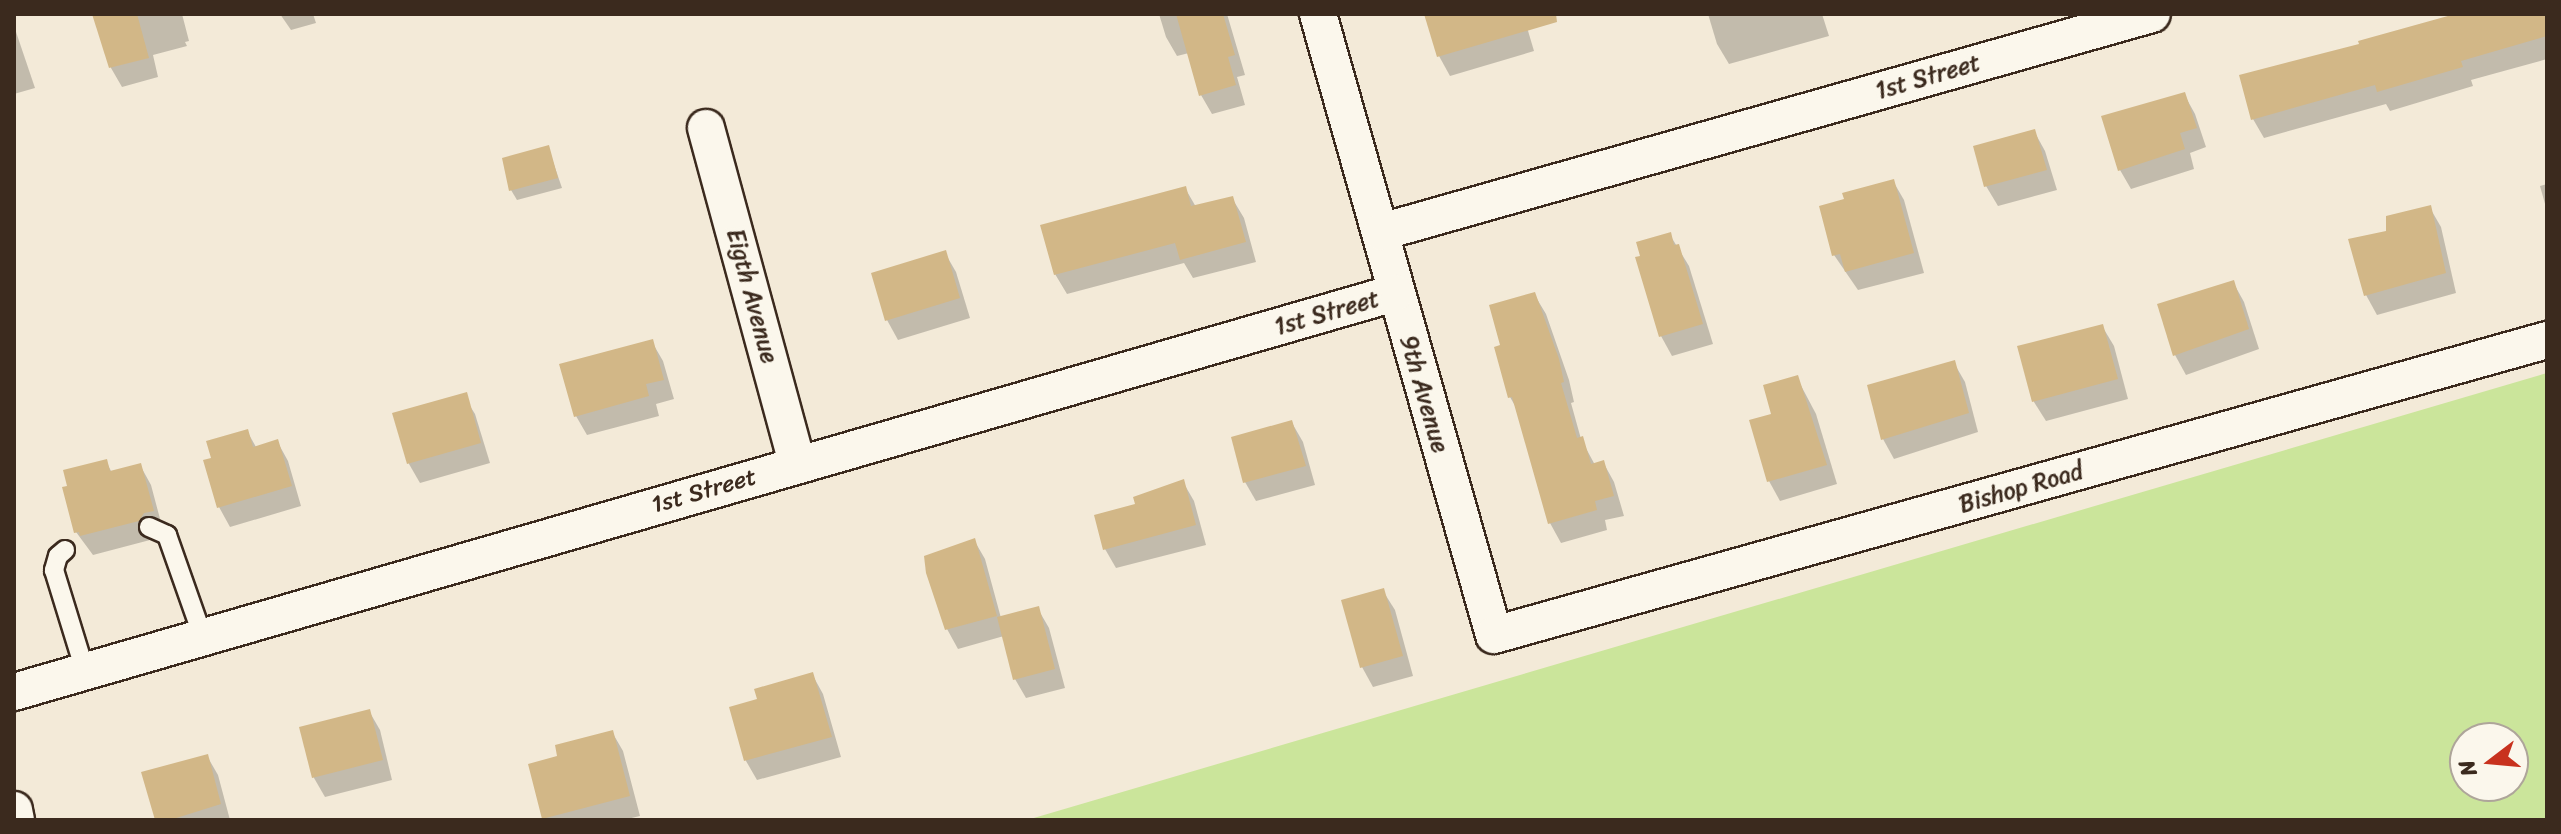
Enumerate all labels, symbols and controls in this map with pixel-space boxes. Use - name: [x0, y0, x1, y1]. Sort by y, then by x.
- street label: 1st Street: [1872, 48, 1984, 106]
- street label: Eigth Avenue: [720, 226, 784, 366]
- street label: 1st Street: [1271, 284, 1383, 342]
- street label: 9th Avenue: [1394, 332, 1454, 456]
- street label: Bishop Road: [1956, 457, 2086, 519]
- street label: 1st Street: [648, 462, 760, 520]
- north arrow: [2449, 722, 2529, 802]
- text: N: [2447, 755, 2488, 781]

